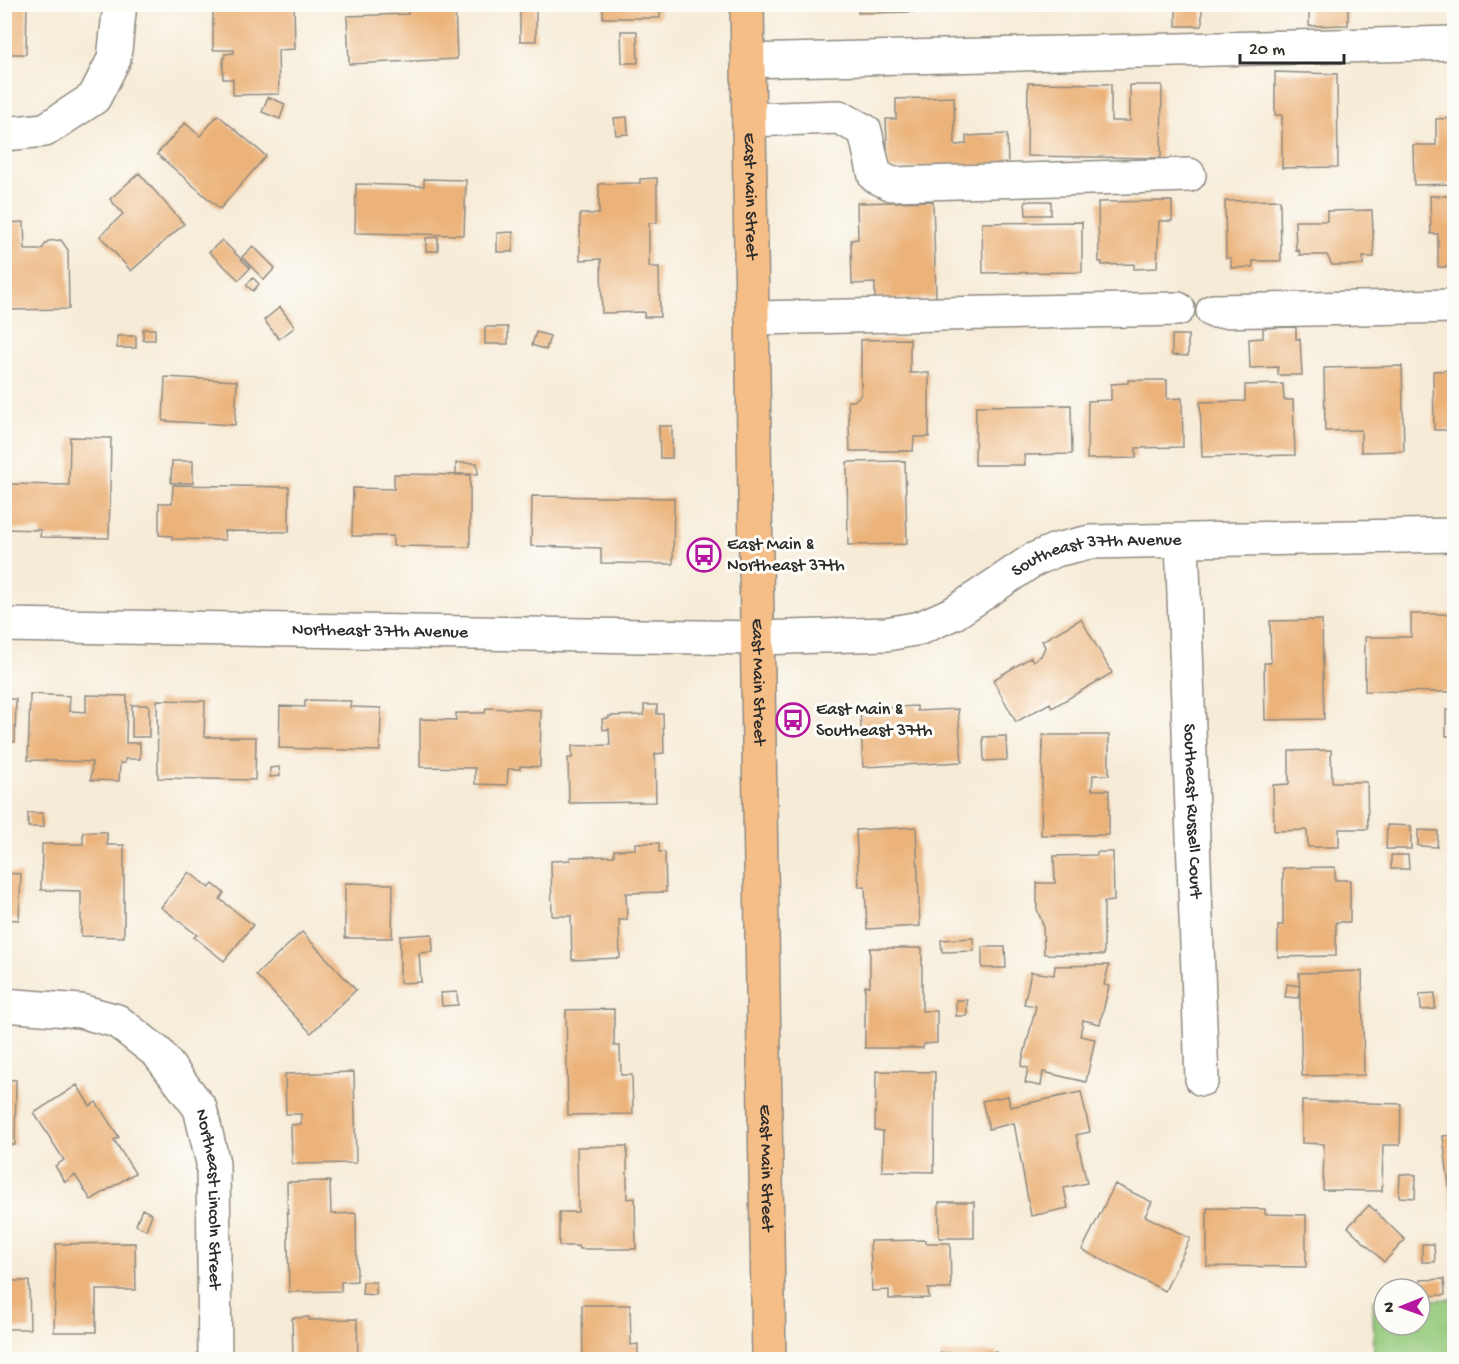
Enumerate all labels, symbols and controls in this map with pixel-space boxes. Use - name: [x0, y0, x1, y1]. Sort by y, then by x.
- scale bar: [1240, 27, 1344, 65]
- text: 20 m: [1249, 40, 1285, 61]
- street label: East Main Street: [739, 132, 762, 261]
- street label: Southeast 37th Avenue: [1008, 530, 1182, 582]
- place label: East Main & Northeast 37th: [727, 535, 845, 577]
- bus stop icon: East Main & Northeast 37th: [686, 537, 722, 573]
- street label: East Main Street: [746, 618, 770, 747]
- street label: Northeast 37th Avenue: [292, 619, 469, 644]
- place label: East Main & Southeast 37th: [816, 700, 933, 742]
- bus stop icon: East Main & Southeast 37th: [775, 702, 811, 738]
- street label: Southeast Russell Court: [1178, 723, 1206, 900]
- street label: East Main Street: [754, 1104, 777, 1233]
- street label: Northeast Lincoln Street: [190, 1107, 225, 1291]
- north arrow: [1372, 1277, 1432, 1337]
- text: N: [1381, 1301, 1400, 1313]

